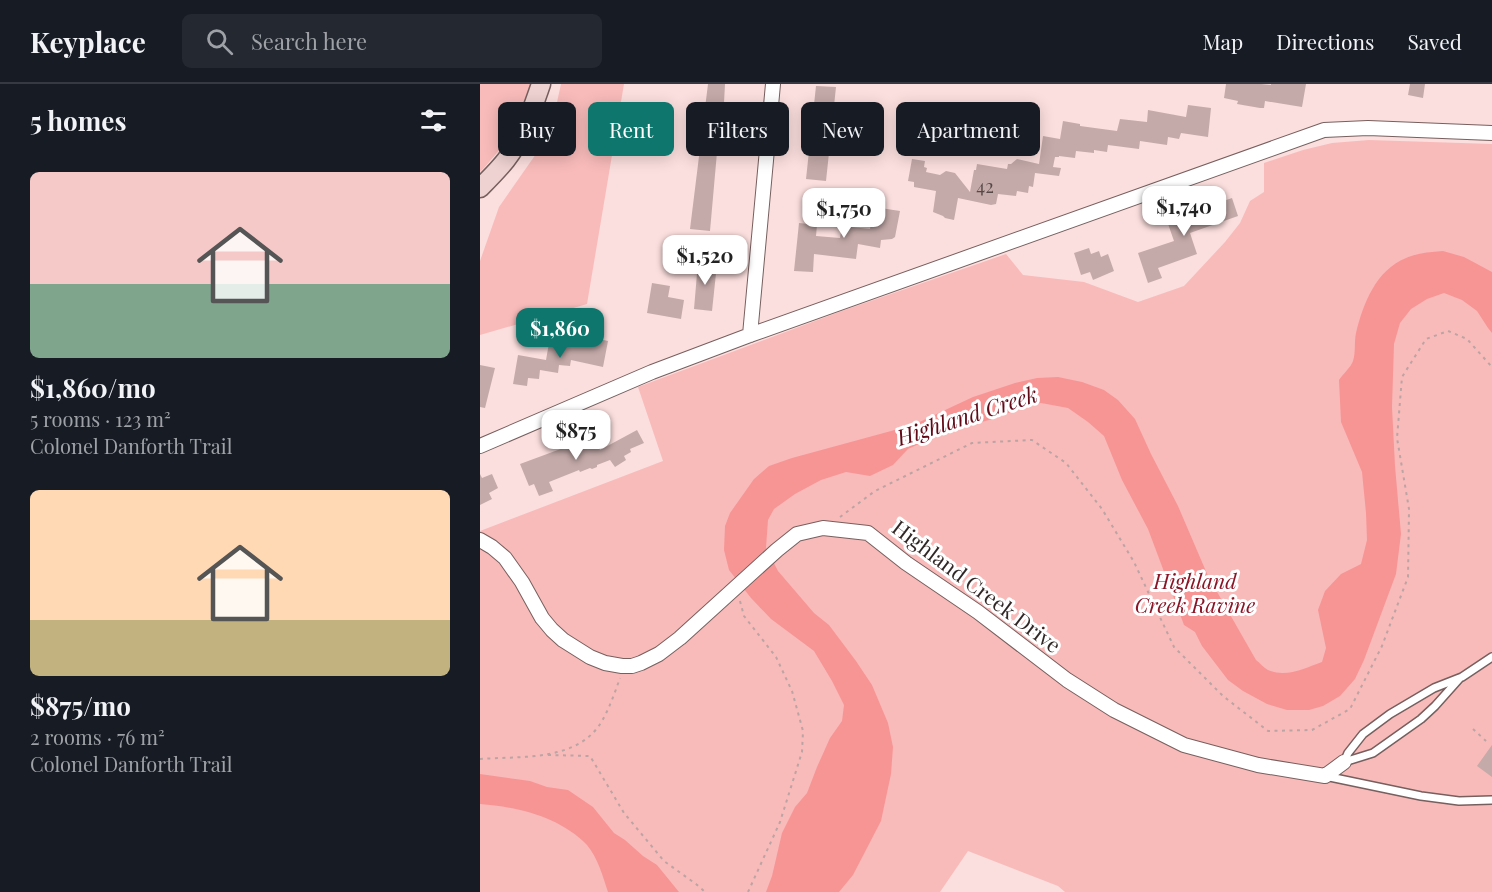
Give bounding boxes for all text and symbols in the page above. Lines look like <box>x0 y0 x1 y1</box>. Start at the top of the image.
search box <box>182 14 602 68</box>
text: Keyplace <box>30 23 146 60</box>
icon: search <box>203 25 236 58</box>
text: Search here <box>251 26 367 56</box>
text: Map <box>1202 27 1243 55</box>
text: Directions <box>1276 27 1374 55</box>
text: Saved <box>1407 27 1462 55</box>
chip: Buy <box>498 102 576 156</box>
chip: Rent <box>588 102 674 156</box>
chip: Filters <box>686 102 789 156</box>
chip: New <box>801 102 884 156</box>
chip: Apartment <box>896 102 1040 156</box>
text: 5 homes <box>30 103 126 138</box>
icon: filters <box>417 104 450 137</box>
house number: 42 <box>976 174 994 198</box>
pin: $1,740 <box>1135 186 1233 237</box>
pin: $1,750 <box>795 188 893 239</box>
text: $1,740 <box>1156 192 1212 219</box>
text: $1,750 <box>816 194 872 221</box>
icon: home <box>186 211 294 319</box>
pin: $1,520 <box>656 235 754 286</box>
text: $1,520 <box>677 241 733 268</box>
pin: $1,860 <box>511 308 609 359</box>
text: $1,860 <box>530 314 590 341</box>
text: $1,860/mo <box>30 370 156 405</box>
water label: Highland Creek <box>891 378 1041 452</box>
text: 5 rooms · 123 m² <box>30 405 171 432</box>
pin: $875 <box>540 410 612 461</box>
text: $875 <box>556 416 596 443</box>
text: Colonel Danforth Trail <box>30 432 232 459</box>
street label: Highland Creek Drive <box>887 513 1067 658</box>
icon: home <box>186 529 294 637</box>
park label: Highland Creek Ravine <box>1135 566 1255 618</box>
text: $875/mo <box>30 688 131 723</box>
text: 2 rooms · 76 m² <box>30 723 165 750</box>
text: Colonel Danforth Trail <box>30 750 232 777</box>

